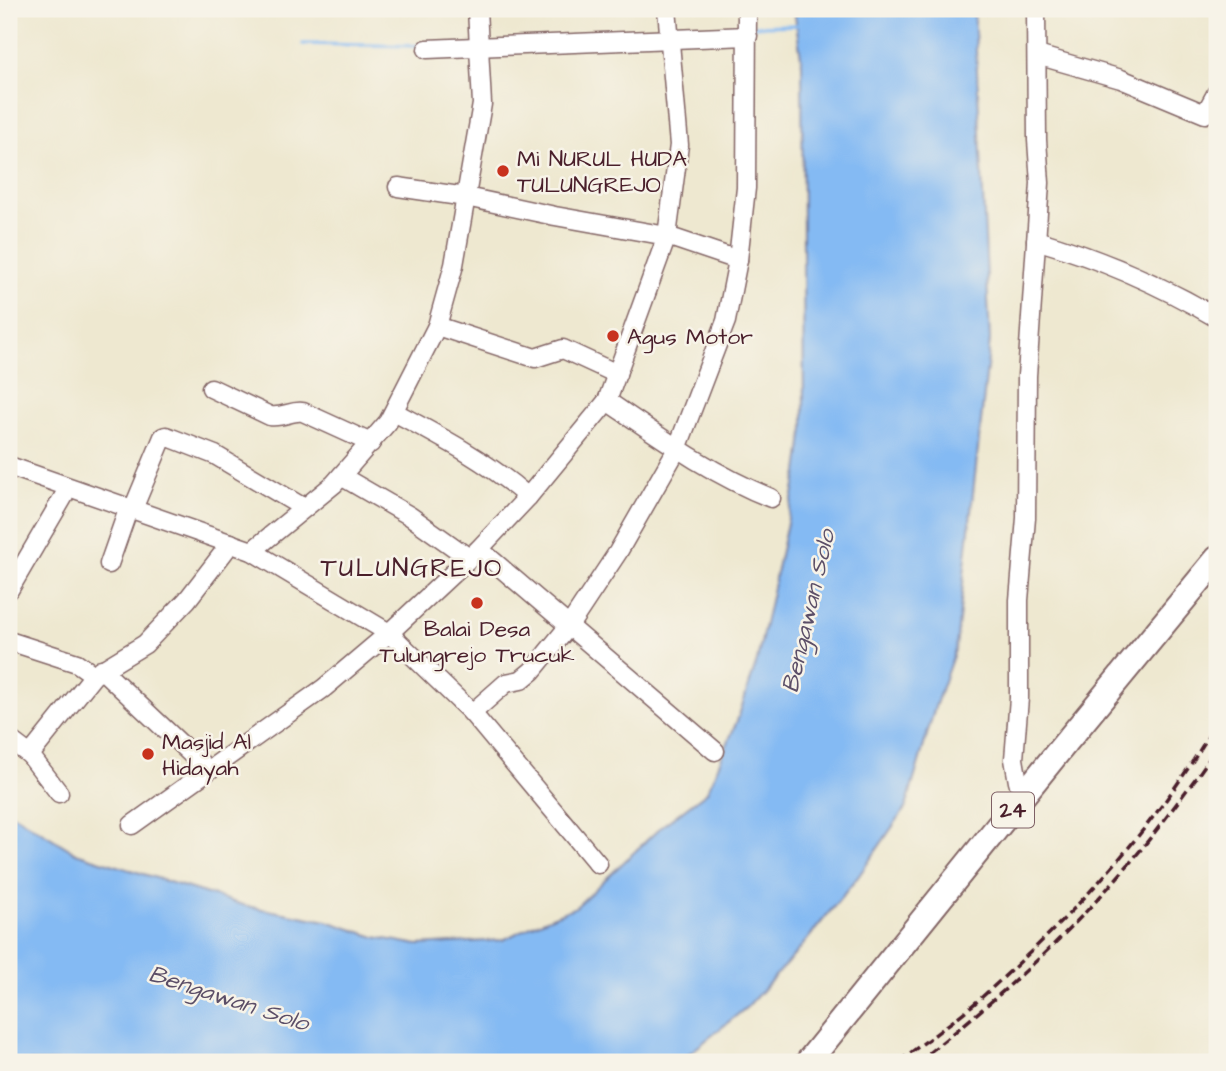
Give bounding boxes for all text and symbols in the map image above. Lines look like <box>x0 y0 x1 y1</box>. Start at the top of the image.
place label: Mi NURUL HUDA TULUNGREJO <box>517 143 687 201</box>
marker: Mi NURUL HUDA TULUNGREJO <box>495 163 511 179</box>
place label: Agus Motor <box>627 321 753 354</box>
marker: Agus Motor <box>605 328 621 344</box>
water label: Bengawan Solo <box>774 525 846 696</box>
district label: TULUNGREJO <box>321 550 503 586</box>
marker: Balai Desa Tulungrejo Trucuk <box>469 595 485 611</box>
place label: Balai Desa Tulungrejo Trucuk <box>379 613 575 672</box>
place label: Masjid Al Hidayah <box>162 726 251 785</box>
marker: Masjid Al Hidayah <box>140 746 156 762</box>
road number: 24 <box>992 792 1034 828</box>
water label: Bengawan Solo <box>144 957 314 1042</box>

